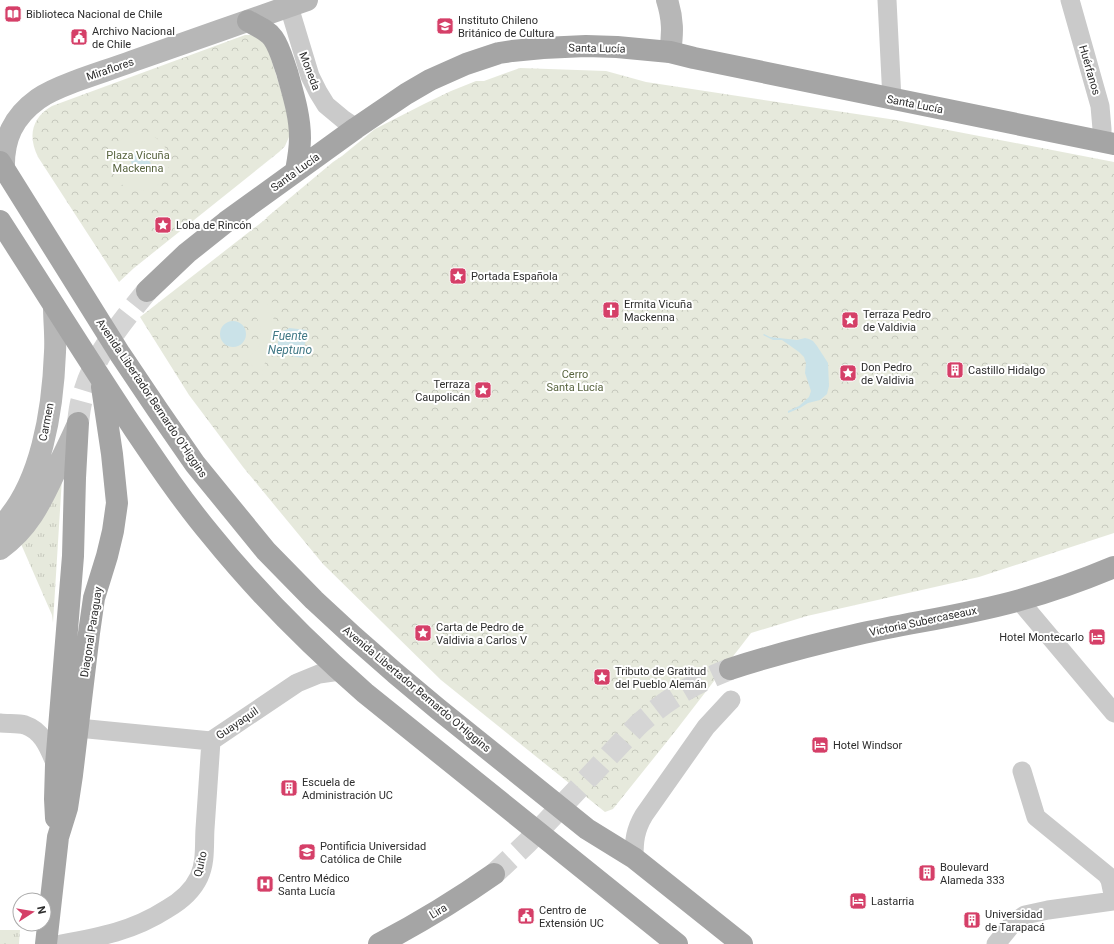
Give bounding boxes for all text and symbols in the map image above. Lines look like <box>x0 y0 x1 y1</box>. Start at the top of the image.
library icon: Biblioteca Nacional de Chile <box>3 4 23 24</box>
place label: Biblioteca Nacional de Chile <box>26 8 163 21</box>
place label: Instituto Chileno Británico de Cultura <box>458 14 554 40</box>
school or university icon: Instituto Chileno Británico de Cultura <box>435 16 455 36</box>
place label: Archivo Nacional de Chile <box>92 25 175 51</box>
public building icon: Archivo Nacional de Chile <box>69 27 89 47</box>
street label: Santa Lucía <box>568 42 626 55</box>
street label: Huérfanos <box>1076 44 1103 97</box>
street label: Moneda <box>296 50 323 92</box>
street label: Miraflores <box>85 55 136 84</box>
street label: Santa Lucía <box>886 93 944 116</box>
park label: Plaza Vicuña Mackenna <box>106 149 170 175</box>
street label: Santa Lucía <box>268 150 322 194</box>
place icon: Loba de Rincón <box>153 215 173 235</box>
place label: Loba de Rincón <box>176 219 252 232</box>
place icon: Portada Española <box>448 266 468 286</box>
place label: Portada Española <box>471 270 558 283</box>
place label: Ermita Vicuña Mackenna <box>624 298 692 324</box>
church icon: Ermita Vicuña Mackenna <box>601 300 621 320</box>
place label: Terraza Pedro de Valdivia <box>863 308 931 334</box>
place icon: Terraza Pedro de Valdivia <box>840 310 860 330</box>
street label: Avenida Libertador Bernardo O'Higgins <box>93 316 210 480</box>
water label: Fuente Neptuno <box>268 329 313 357</box>
building icon: Castillo Hidalgo <box>945 360 965 380</box>
place label: Don Pedro de Valdivia <box>861 361 914 387</box>
place icon: Don Pedro de Valdivia <box>838 363 858 383</box>
place label: Castillo Hidalgo <box>968 364 1045 377</box>
park label: Cerro Santa Lucía <box>546 368 604 394</box>
place label: Terraza Caupolicán <box>415 378 470 404</box>
place icon: Terraza Caupolicán <box>473 380 493 400</box>
street label: Carmen <box>36 402 57 442</box>
street label: Diagonal Paraguay <box>78 585 105 678</box>
street label: Victoria Subercaseaux <box>868 604 978 639</box>
place label: Carta de Pedro de Valdivia a Carlos V <box>436 621 527 647</box>
place icon: Carta de Pedro de Valdivia a Carlos V <box>413 623 433 643</box>
street label: Avenida Libertador Bernardo O'Higgins <box>340 624 493 755</box>
hotel icon: Hotel Montecarlo <box>1087 627 1107 647</box>
place label: Hotel Montecarlo <box>999 631 1084 644</box>
place label: Tributo de Gratitud del Pueblo Alemán <box>615 665 707 691</box>
place icon: Tributo de Gratitud del Pueblo Alemán <box>592 667 612 687</box>
street label: Guayaquil <box>214 705 261 742</box>
hotel icon: Hotel Windsor <box>810 735 830 755</box>
place label: Hotel Windsor <box>833 739 903 752</box>
place label: Escuela de Administración UC <box>302 776 393 802</box>
building icon: Escuela de Administración UC <box>279 778 299 798</box>
place label: Pontificia Universidad Católica de Chile <box>320 840 426 866</box>
school or university icon: Pontificia Universidad Católica de Chile <box>297 842 317 862</box>
street label: Quito <box>191 850 210 878</box>
place label: Boulevard Alameda 333 <box>940 861 1005 887</box>
building icon: Boulevard Alameda 333 <box>917 863 937 883</box>
place label: Centro Médico Santa Lucía <box>278 872 350 898</box>
hospital icon: Centro Médico Santa Lucía <box>255 874 275 894</box>
hotel icon: Lastarria <box>848 891 868 911</box>
north arrow <box>12 892 52 932</box>
place label: Lastarria <box>871 895 914 908</box>
street label: Lira <box>427 901 449 922</box>
place label: Centro de Extensión UC <box>539 904 604 930</box>
text: N <box>34 905 49 915</box>
public building icon: Centro de Extensión UC <box>516 906 536 926</box>
place label: Universidad de Tarapacá <box>985 908 1045 934</box>
building icon: Universidad de Tarapacá <box>962 910 982 930</box>

